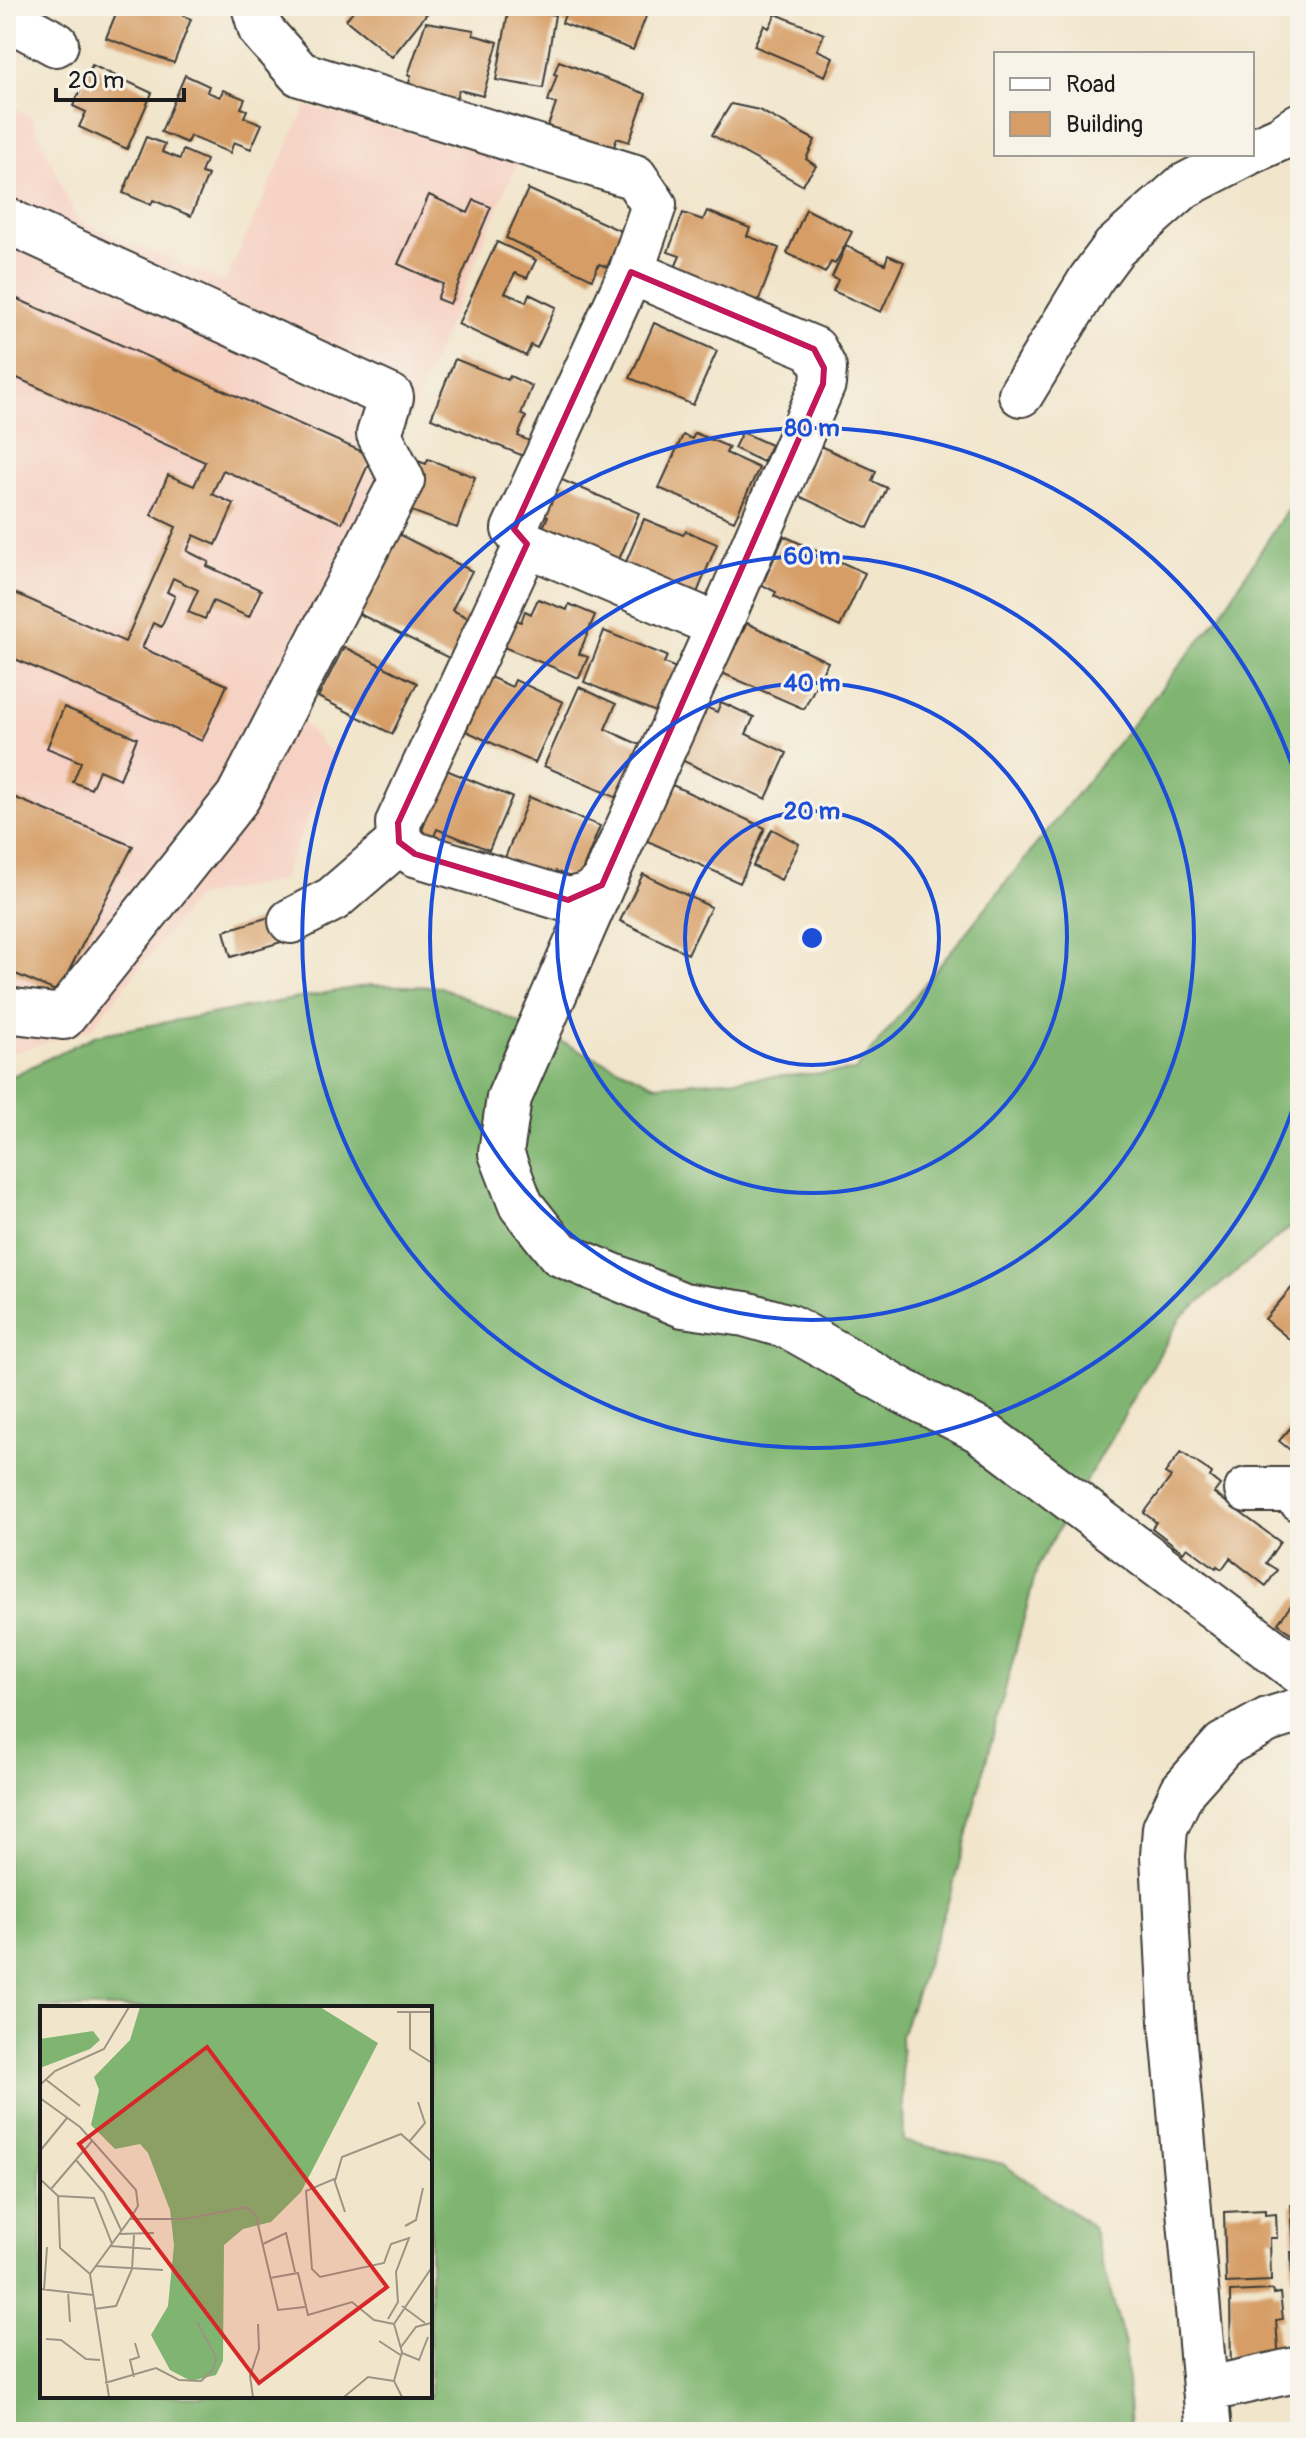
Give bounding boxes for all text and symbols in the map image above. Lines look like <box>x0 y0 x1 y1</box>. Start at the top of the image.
scale bar <box>56 52 184 102</box>
legend <box>994 52 1254 156</box>
text: 20 m <box>68 66 124 95</box>
text: Road <box>1066 70 1116 99</box>
text: Building <box>1066 110 1143 139</box>
text: 80 m <box>784 414 840 443</box>
text: 60 m <box>784 542 840 571</box>
text: 40 m <box>784 669 840 698</box>
text: 20 m <box>784 797 840 826</box>
centre of rings <box>798 924 826 952</box>
inset map <box>40 2006 432 2398</box>

